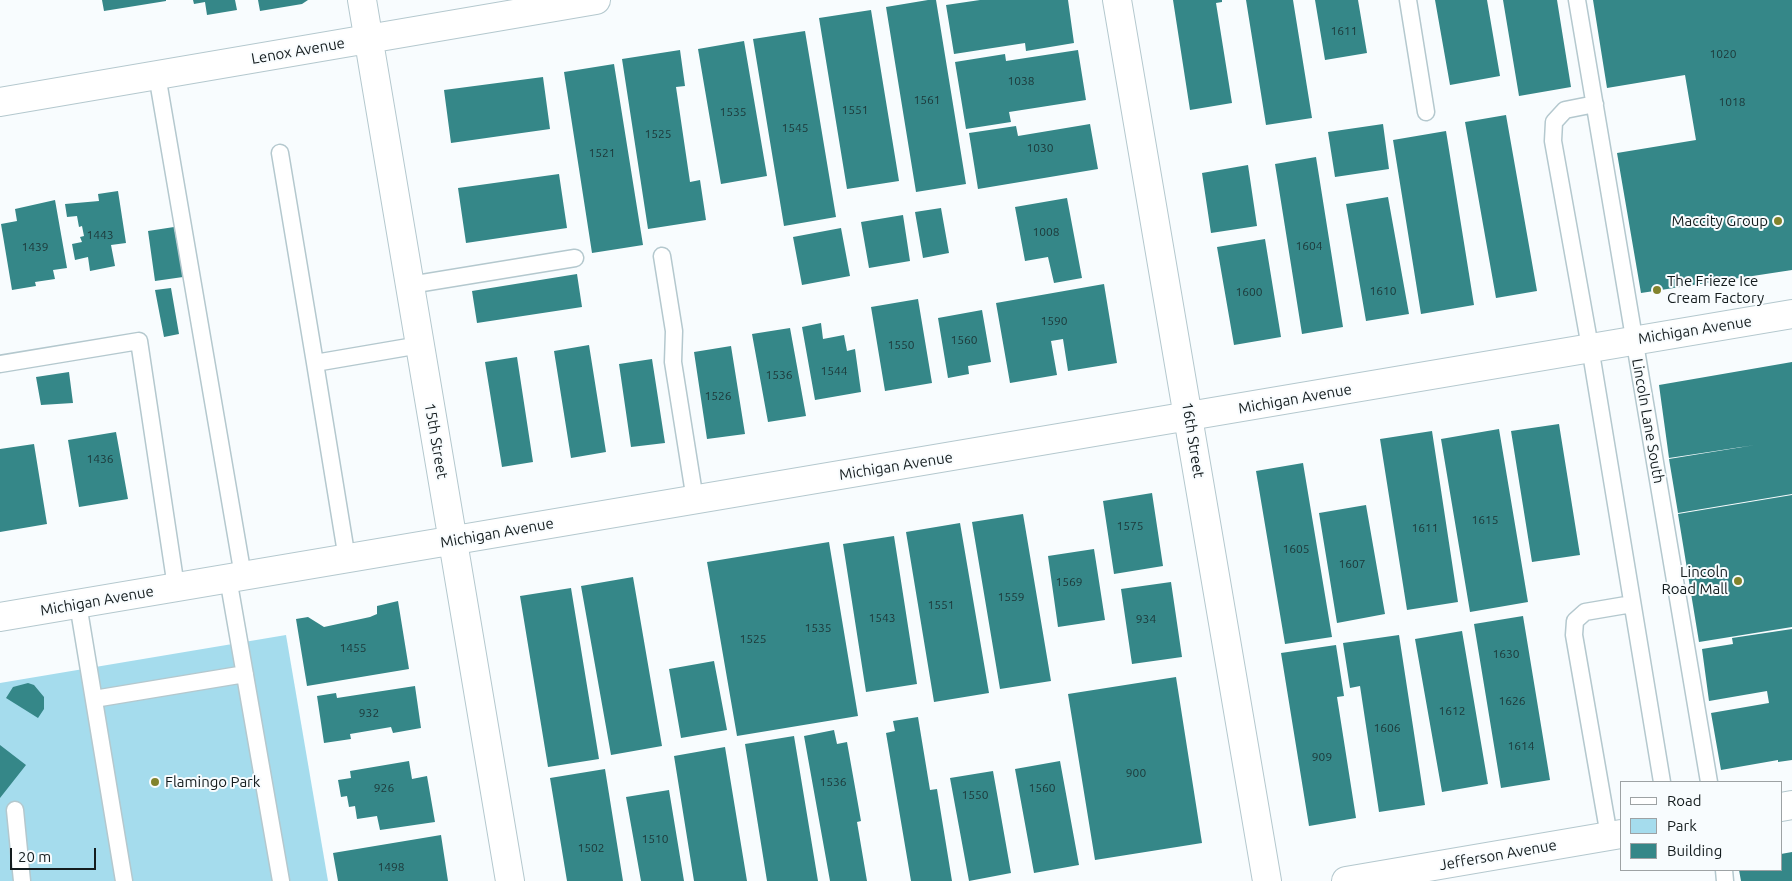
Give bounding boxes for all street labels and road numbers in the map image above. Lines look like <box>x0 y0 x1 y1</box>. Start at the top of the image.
street label: Lenox Avenue <box>250 34 346 68</box>
street label: Michigan Avenue <box>1637 312 1753 348</box>
street label: Lincoln Lane South <box>1628 357 1668 485</box>
street label: Michigan Avenue <box>1237 380 1353 418</box>
street label: 16th Street <box>1178 401 1208 479</box>
street label: 15th Street <box>420 402 452 480</box>
street label: Michigan Avenue <box>838 448 954 484</box>
street label: Michigan Avenue <box>439 514 555 552</box>
street label: Michigan Avenue <box>39 582 155 620</box>
street label: Jefferson Avenue <box>1438 836 1558 874</box>

